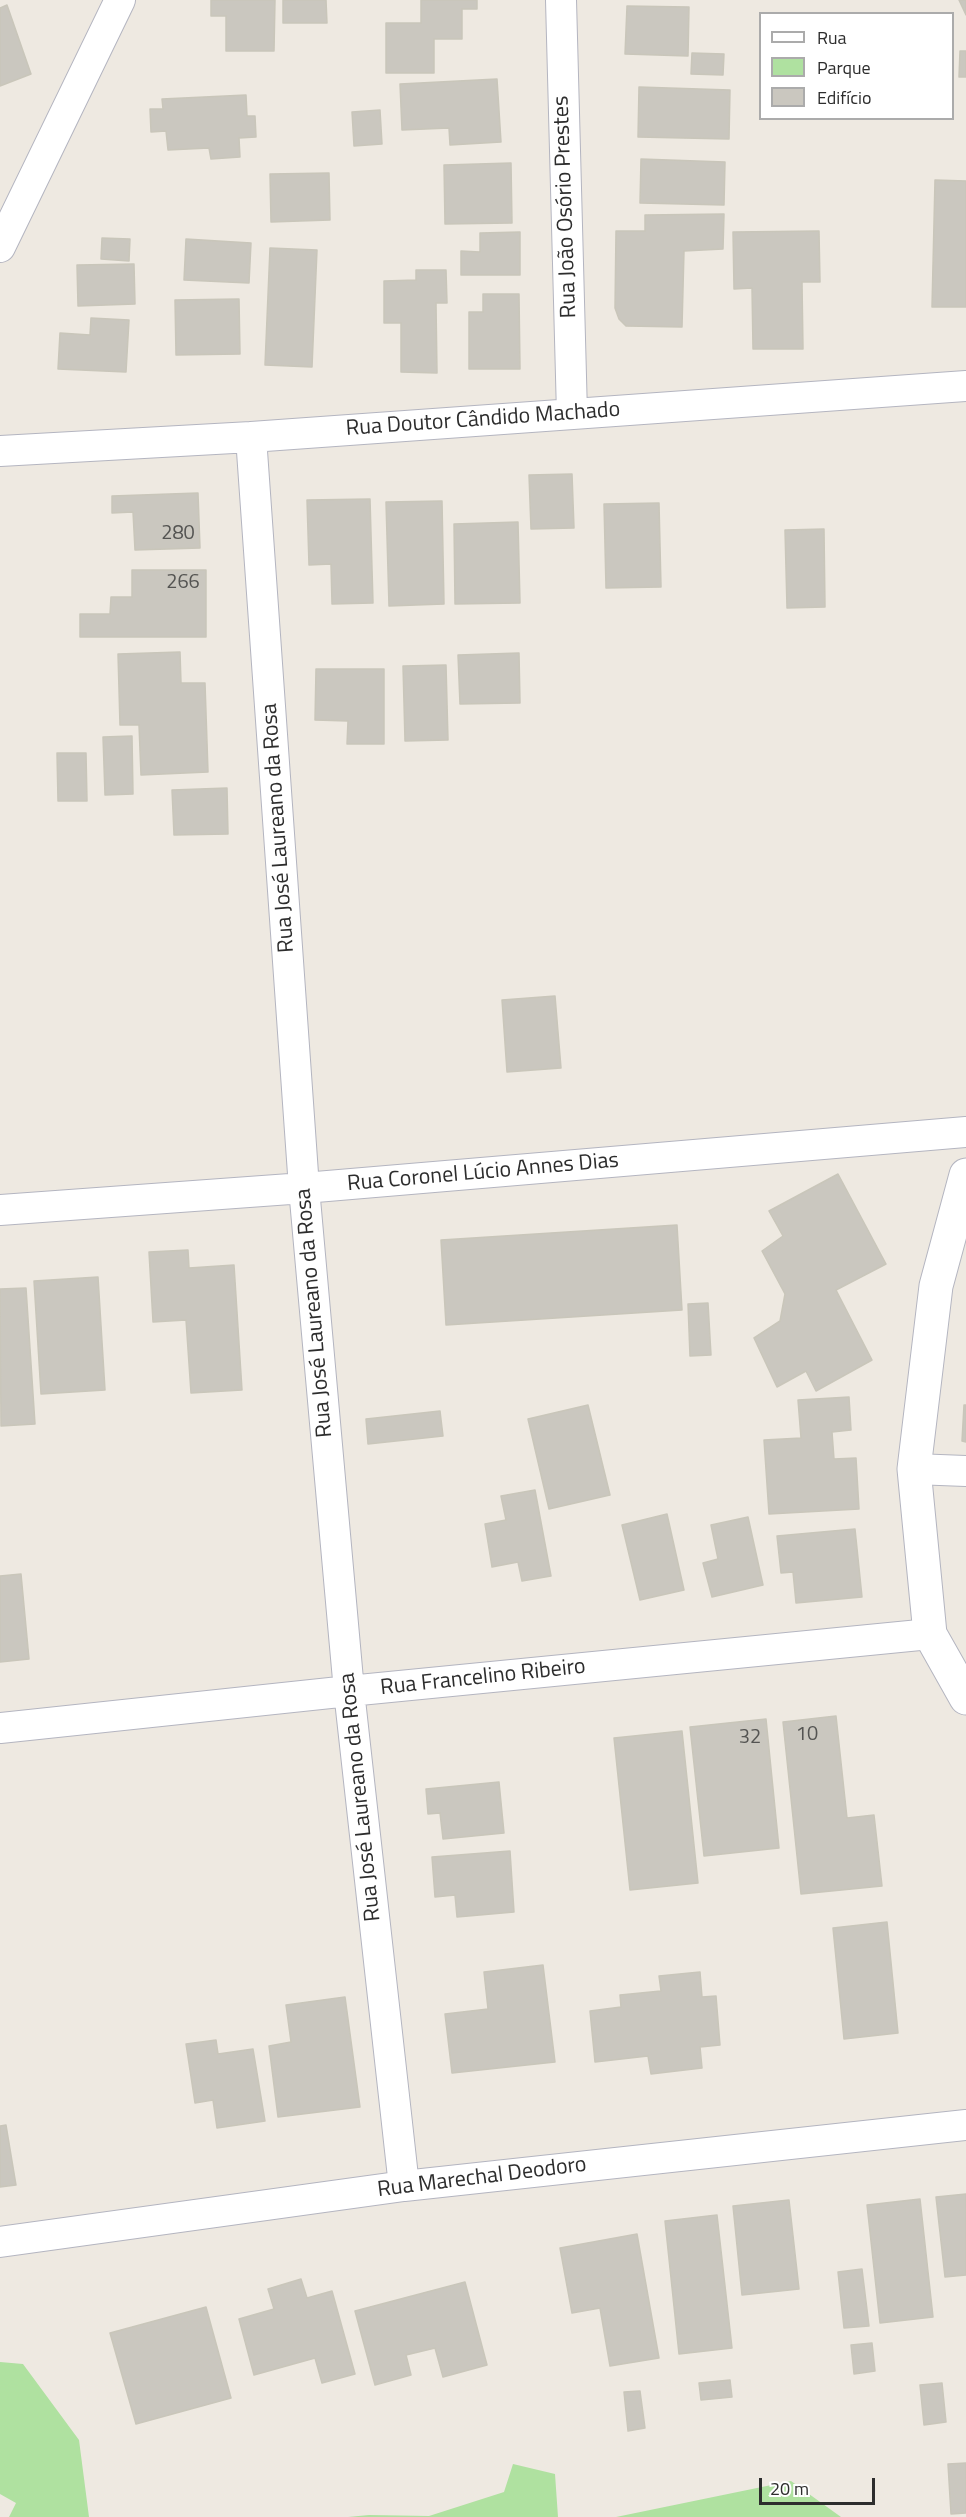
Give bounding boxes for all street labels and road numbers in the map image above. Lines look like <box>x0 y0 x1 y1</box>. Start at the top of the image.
street label: Rua João Osório Prestes <box>549 95 583 319</box>
street label: Rua Doutor Cândido Machado <box>345 397 621 443</box>
street label: Rua José Laureano da Rosa <box>257 702 301 954</box>
street label: Rua Coronel Lúcio Annes Dias <box>346 1148 620 1198</box>
street label: Rua José Laureano da Rosa <box>291 1187 339 1439</box>
street label: Rua Francelino Ribeiro <box>379 1654 587 1702</box>
street label: Rua José Laureano da Rosa <box>335 1671 387 1923</box>
street label: Rua Marechal Deodoro <box>376 2152 588 2204</box>

